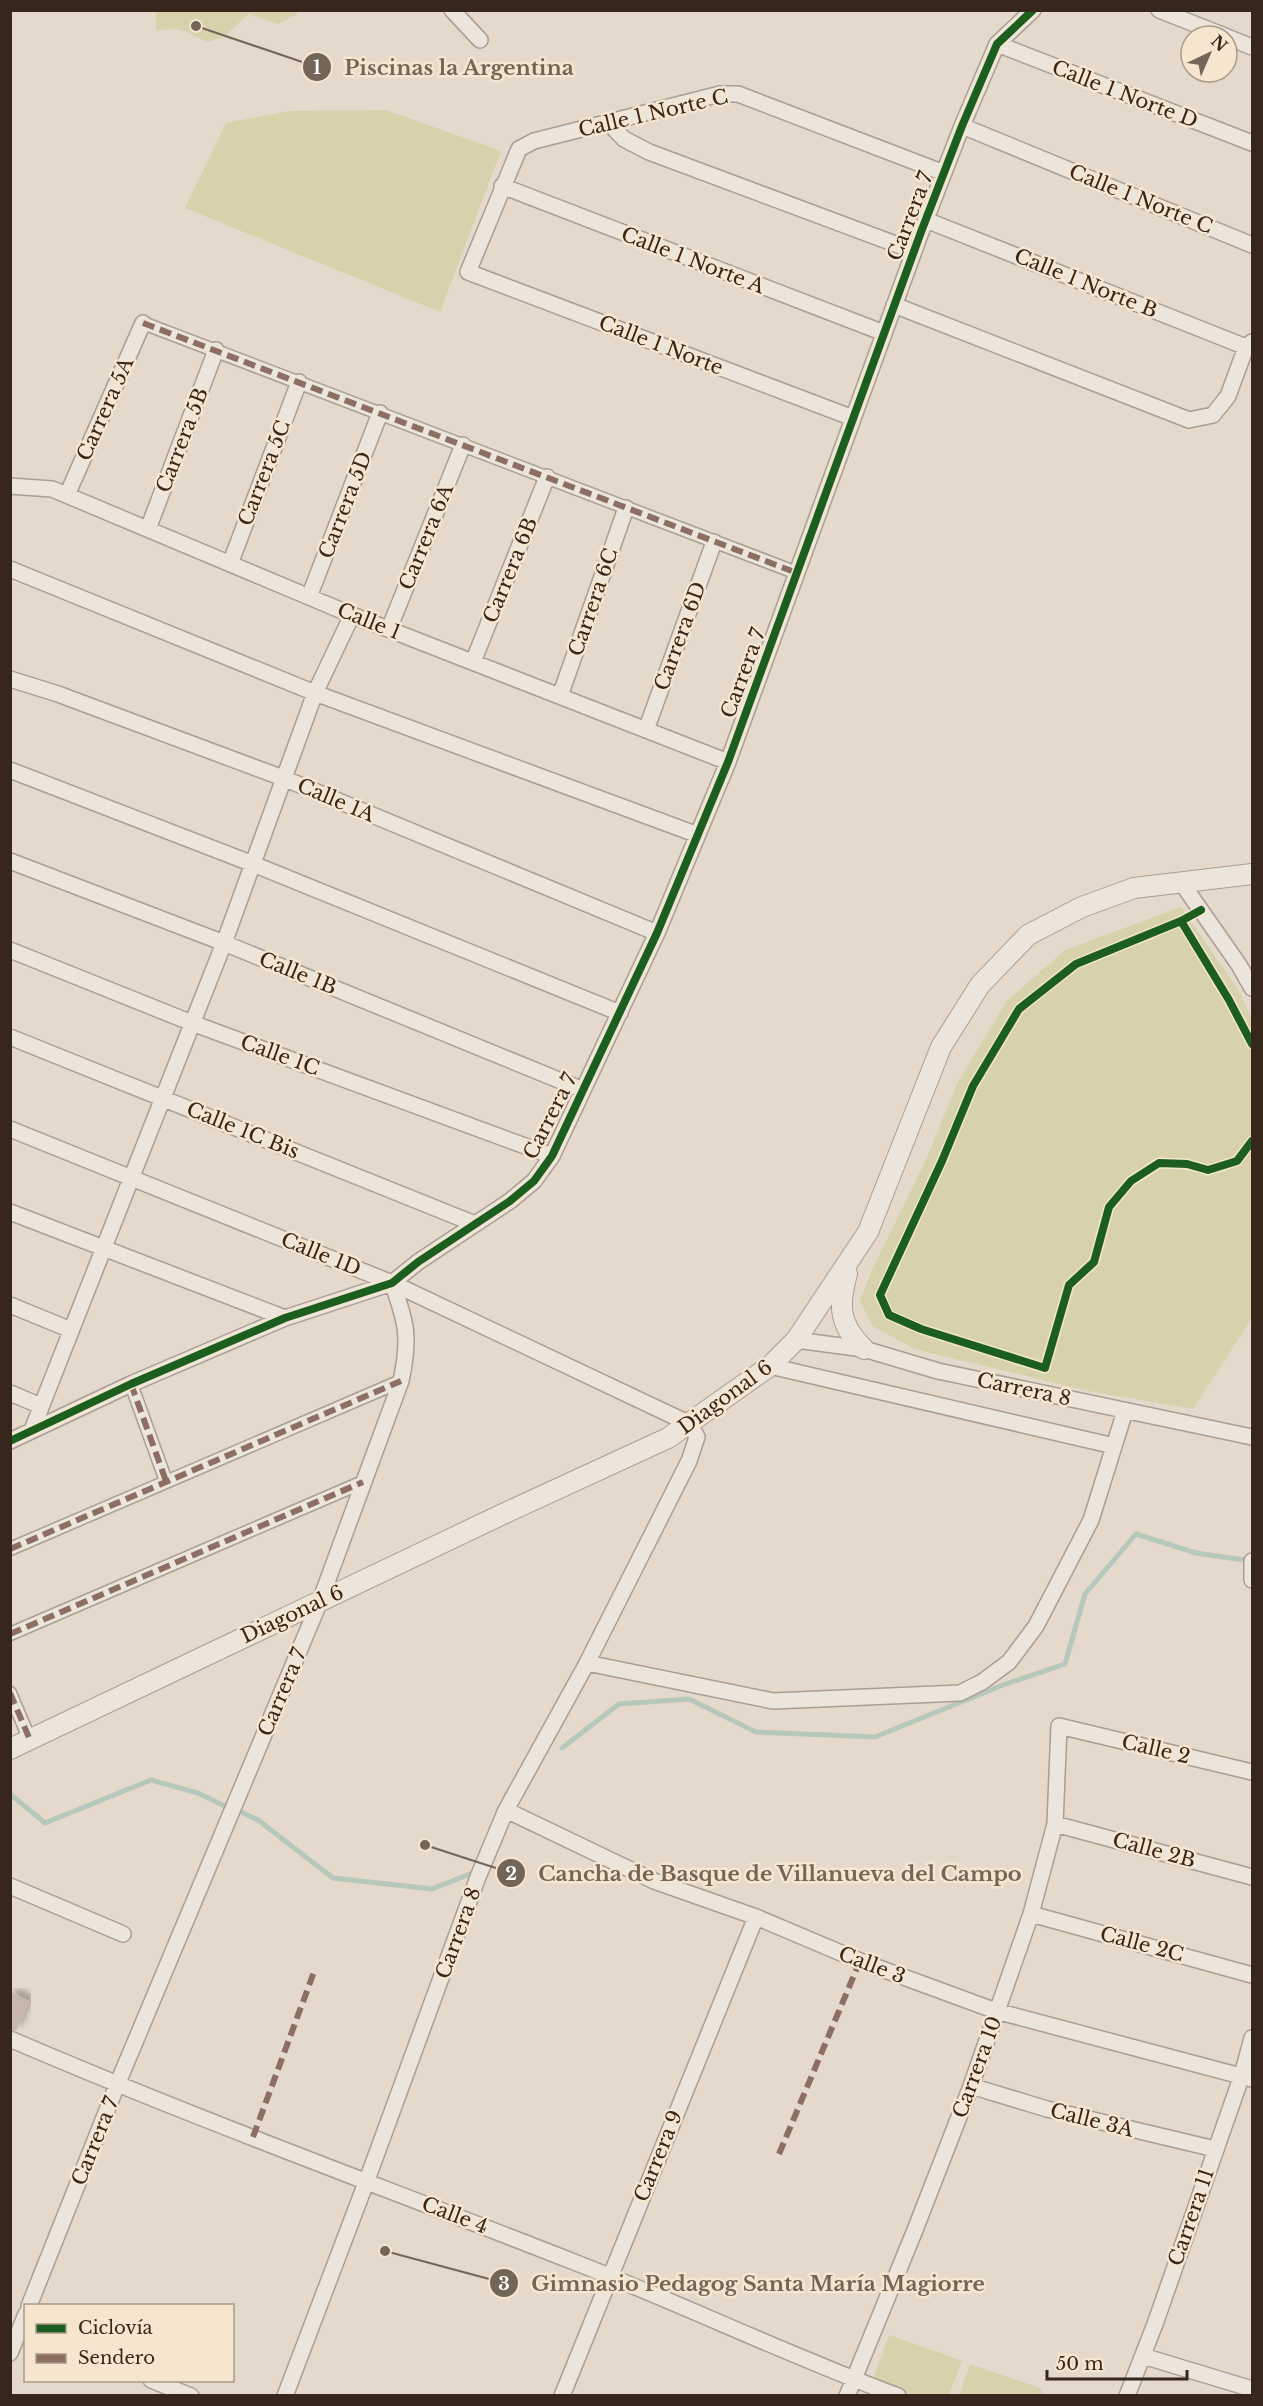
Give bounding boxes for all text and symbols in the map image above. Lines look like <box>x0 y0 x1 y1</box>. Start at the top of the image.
north arrow <box>1179 24 1239 84</box>
text: N <box>1207 31 1232 56</box>
callout: Piscinas la Argentina <box>302 48 587 87</box>
text: Piscinas la Argentina <box>344 55 574 81</box>
street label: Calle 1 Norte D <box>1049 55 1201 133</box>
text: 1 <box>313 57 321 79</box>
street label: Calle 1 Norte C <box>576 84 730 142</box>
street label: Calle 1 Norte C <box>1066 159 1216 239</box>
street label: Carrera 7 <box>882 167 938 264</box>
street label: Calle 1 Norte A <box>618 222 769 299</box>
street label: Calle 1 Norte B <box>1011 243 1161 323</box>
street label: Calle 1 Norte <box>596 310 726 380</box>
street label: Carrera 5A <box>72 353 139 464</box>
street label: Carrera 5B <box>151 384 213 496</box>
street label: Carrera 5C <box>233 417 295 529</box>
street label: Carrera 5D <box>314 448 376 562</box>
street label: Carrera 6A <box>394 480 458 593</box>
street label: Carrera 6B <box>478 514 542 626</box>
street label: Carrera 6C <box>563 545 623 659</box>
street label: Carrera 6D <box>649 578 711 694</box>
street label: Calle 1 <box>334 597 404 645</box>
street label: Carrera 7 <box>716 624 771 721</box>
street label: Calle 1A <box>294 773 379 827</box>
street label: Calle 1B <box>256 947 340 999</box>
street label: Calle 1C <box>237 1030 323 1080</box>
street label: Carrera 7 <box>518 1068 582 1163</box>
street label: Calle 1C Bis <box>183 1097 303 1163</box>
street label: Calle 1D <box>278 1227 364 1281</box>
street label: Diagonal 6 <box>673 1355 777 1439</box>
street label: Carrera 8 <box>975 1367 1073 1411</box>
street label: Diagonal 6 <box>237 1580 347 1648</box>
street label: Carrera 7 <box>253 1643 312 1740</box>
street label: Calle 2 <box>1119 1729 1193 1769</box>
street label: Calle 2B <box>1110 1827 1198 1873</box>
callout: Cancha de Basque de Villanueva del Campo <box>496 1854 1034 1893</box>
text: Cancha de Basque de Villanueva del Campo <box>538 1861 1022 1887</box>
text: 2 <box>505 1863 517 1885</box>
street label: Carrera 8 <box>430 1884 486 1982</box>
street label: Calle 2C <box>1098 1921 1186 1967</box>
street label: Calle 3 <box>835 1941 909 1989</box>
street label: Carrera 10 <box>947 2013 1007 2121</box>
street label: Carrera 7 <box>66 2092 124 2189</box>
street label: Calle 3A <box>1048 2098 1137 2142</box>
street label: Carrera 9 <box>629 2107 687 2205</box>
street label: Carrera 11 <box>1163 2165 1219 2269</box>
street label: Calle 4 <box>418 2191 492 2239</box>
callout: Gimnasio Pedagog Santa María Magiorre <box>489 2264 997 2303</box>
text: Gimnasio Pedagog Santa María Magiorre <box>531 2271 985 2297</box>
text: 3 <box>498 2273 510 2295</box>
legend <box>24 2304 234 2382</box>
text: Ciclovía <box>78 2317 153 2339</box>
scale bar <box>1047 2343 1186 2381</box>
text: Sendero <box>78 2347 155 2369</box>
text: 50 m <box>1056 2353 1104 2375</box>

